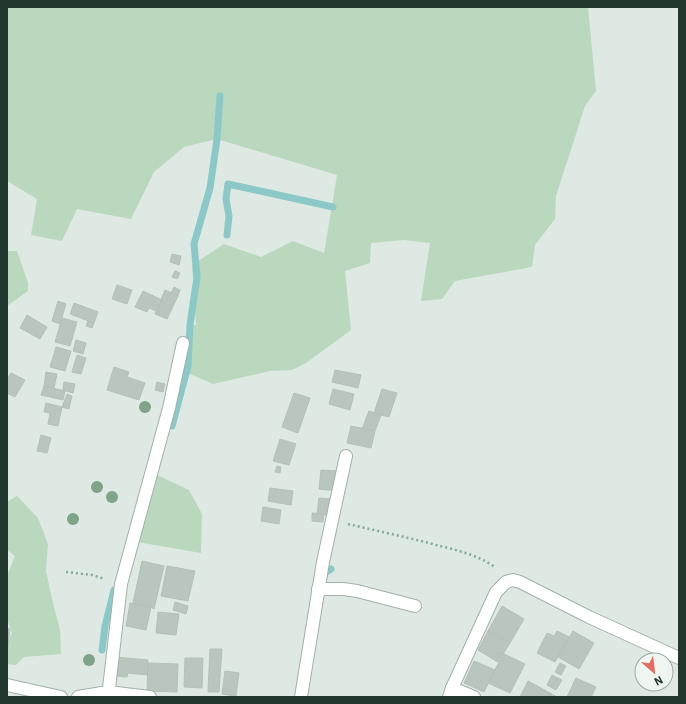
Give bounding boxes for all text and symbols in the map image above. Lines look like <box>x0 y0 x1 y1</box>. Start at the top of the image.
north arrow <box>634 652 674 692</box>
text: N <box>652 673 665 689</box>

